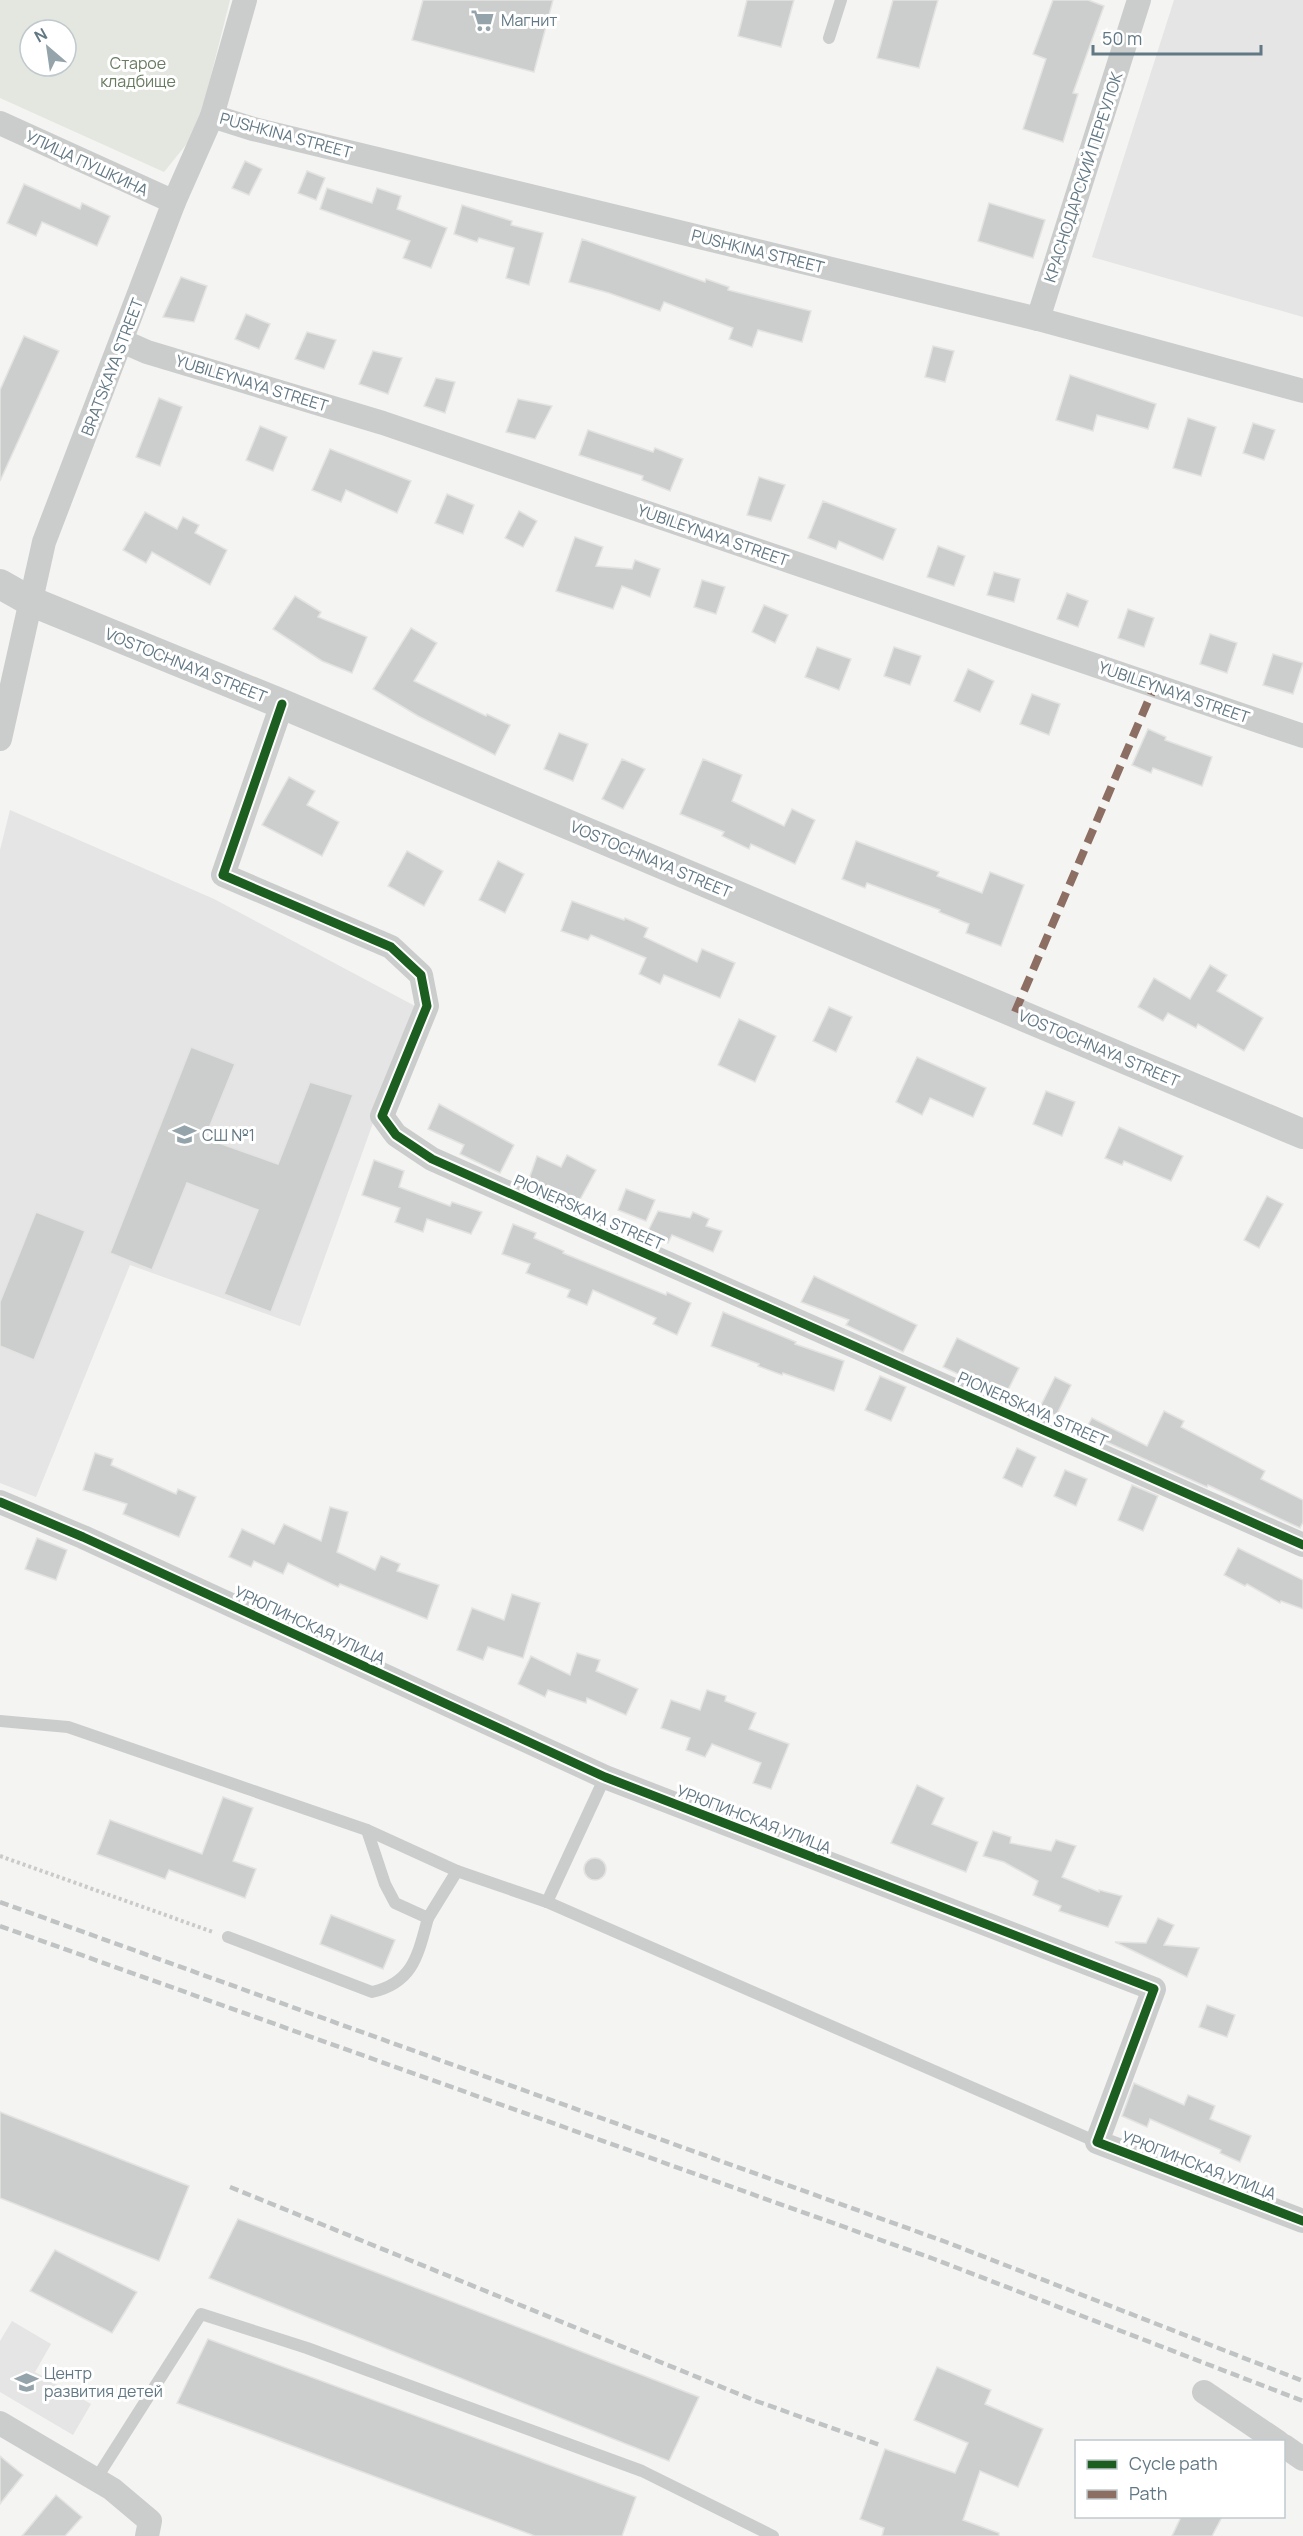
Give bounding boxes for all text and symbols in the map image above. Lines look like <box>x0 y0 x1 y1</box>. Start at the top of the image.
supermarket icon: Магнит <box>470 7 496 33</box>
place label: Магнит <box>501 9 557 31</box>
north arrow <box>18 18 78 78</box>
scale bar <box>1093 18 1261 56</box>
text: N <box>30 22 51 47</box>
text: 50 m <box>1102 26 1142 50</box>
park label: Старое кладбище <box>100 52 176 92</box>
street label: КРАСНОДАРСКИЙ ПЕРЕУЛОК <box>1039 68 1128 285</box>
street label: PUSHKINA STREET <box>217 107 355 163</box>
street label: УЛИЦА ПУШКИНА <box>22 125 152 201</box>
street label: PUSHKINA STREET <box>689 224 827 278</box>
street label: BRATSKAYA STREET <box>76 295 149 439</box>
street label: YUBILEYNAYA STREET <box>173 349 331 417</box>
street label: YUBILEYNAYA STREET <box>635 499 792 571</box>
street label: VOSTOCHNAYA STREET <box>102 622 271 708</box>
street label: YUBILEYNAYA STREET <box>1096 656 1253 728</box>
street label: VOSTOCHNAYA STREET <box>567 815 735 903</box>
street label: VOSTOCHNAYA STREET <box>1015 1004 1183 1092</box>
school or university icon: СШ №1 <box>171 1122 197 1148</box>
place label: СШ №1 <box>202 1124 255 1146</box>
street label: PIONERSKAYA STREET <box>511 1169 668 1255</box>
street label: PIONERSKAYA STREET <box>955 1366 1112 1452</box>
street label: УРЮПИНСКАЯ УЛИЦА <box>231 1580 389 1670</box>
street label: УРЮПИНСКАЯ УЛИЦА <box>673 1779 835 1859</box>
street label: УРЮПИНСКАЯ УЛИЦА <box>1118 2125 1280 2205</box>
place label: Центр развития детей <box>44 2362 163 2402</box>
school or university icon: Центр развития детей <box>13 2369 39 2395</box>
legend <box>1075 2440 1285 2518</box>
text: Cycle path <box>1129 2451 1218 2475</box>
text: Path <box>1129 2481 1167 2505</box>

